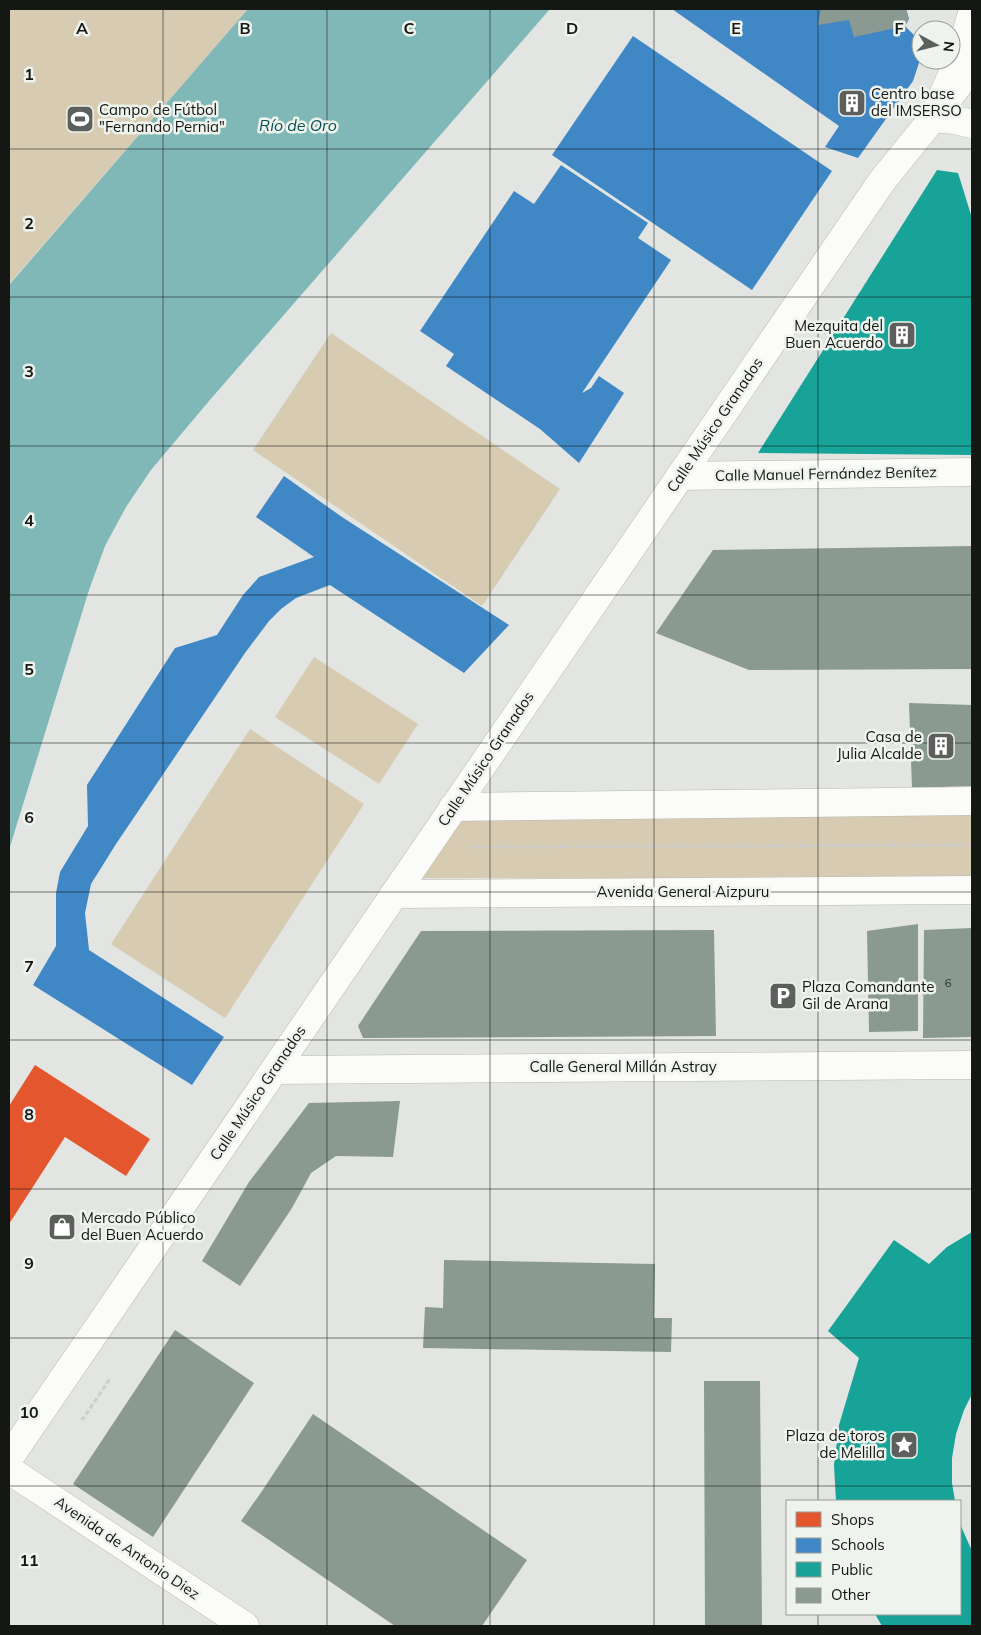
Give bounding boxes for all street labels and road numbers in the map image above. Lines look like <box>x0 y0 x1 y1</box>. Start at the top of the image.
street label: Calle Músico Granados <box>662 354 767 496</box>
street label: Calle Manuel Fernández Benítez <box>715 462 937 485</box>
street label: Calle Músico Granados <box>433 688 538 830</box>
street label: Avenida General Aizpuru <box>597 882 770 901</box>
street label: Calle Músico Granados <box>205 1022 310 1164</box>
street label: Calle General Millán Astray <box>529 1057 717 1076</box>
street label: Avenida de Antonio Diez <box>51 1492 204 1603</box>

